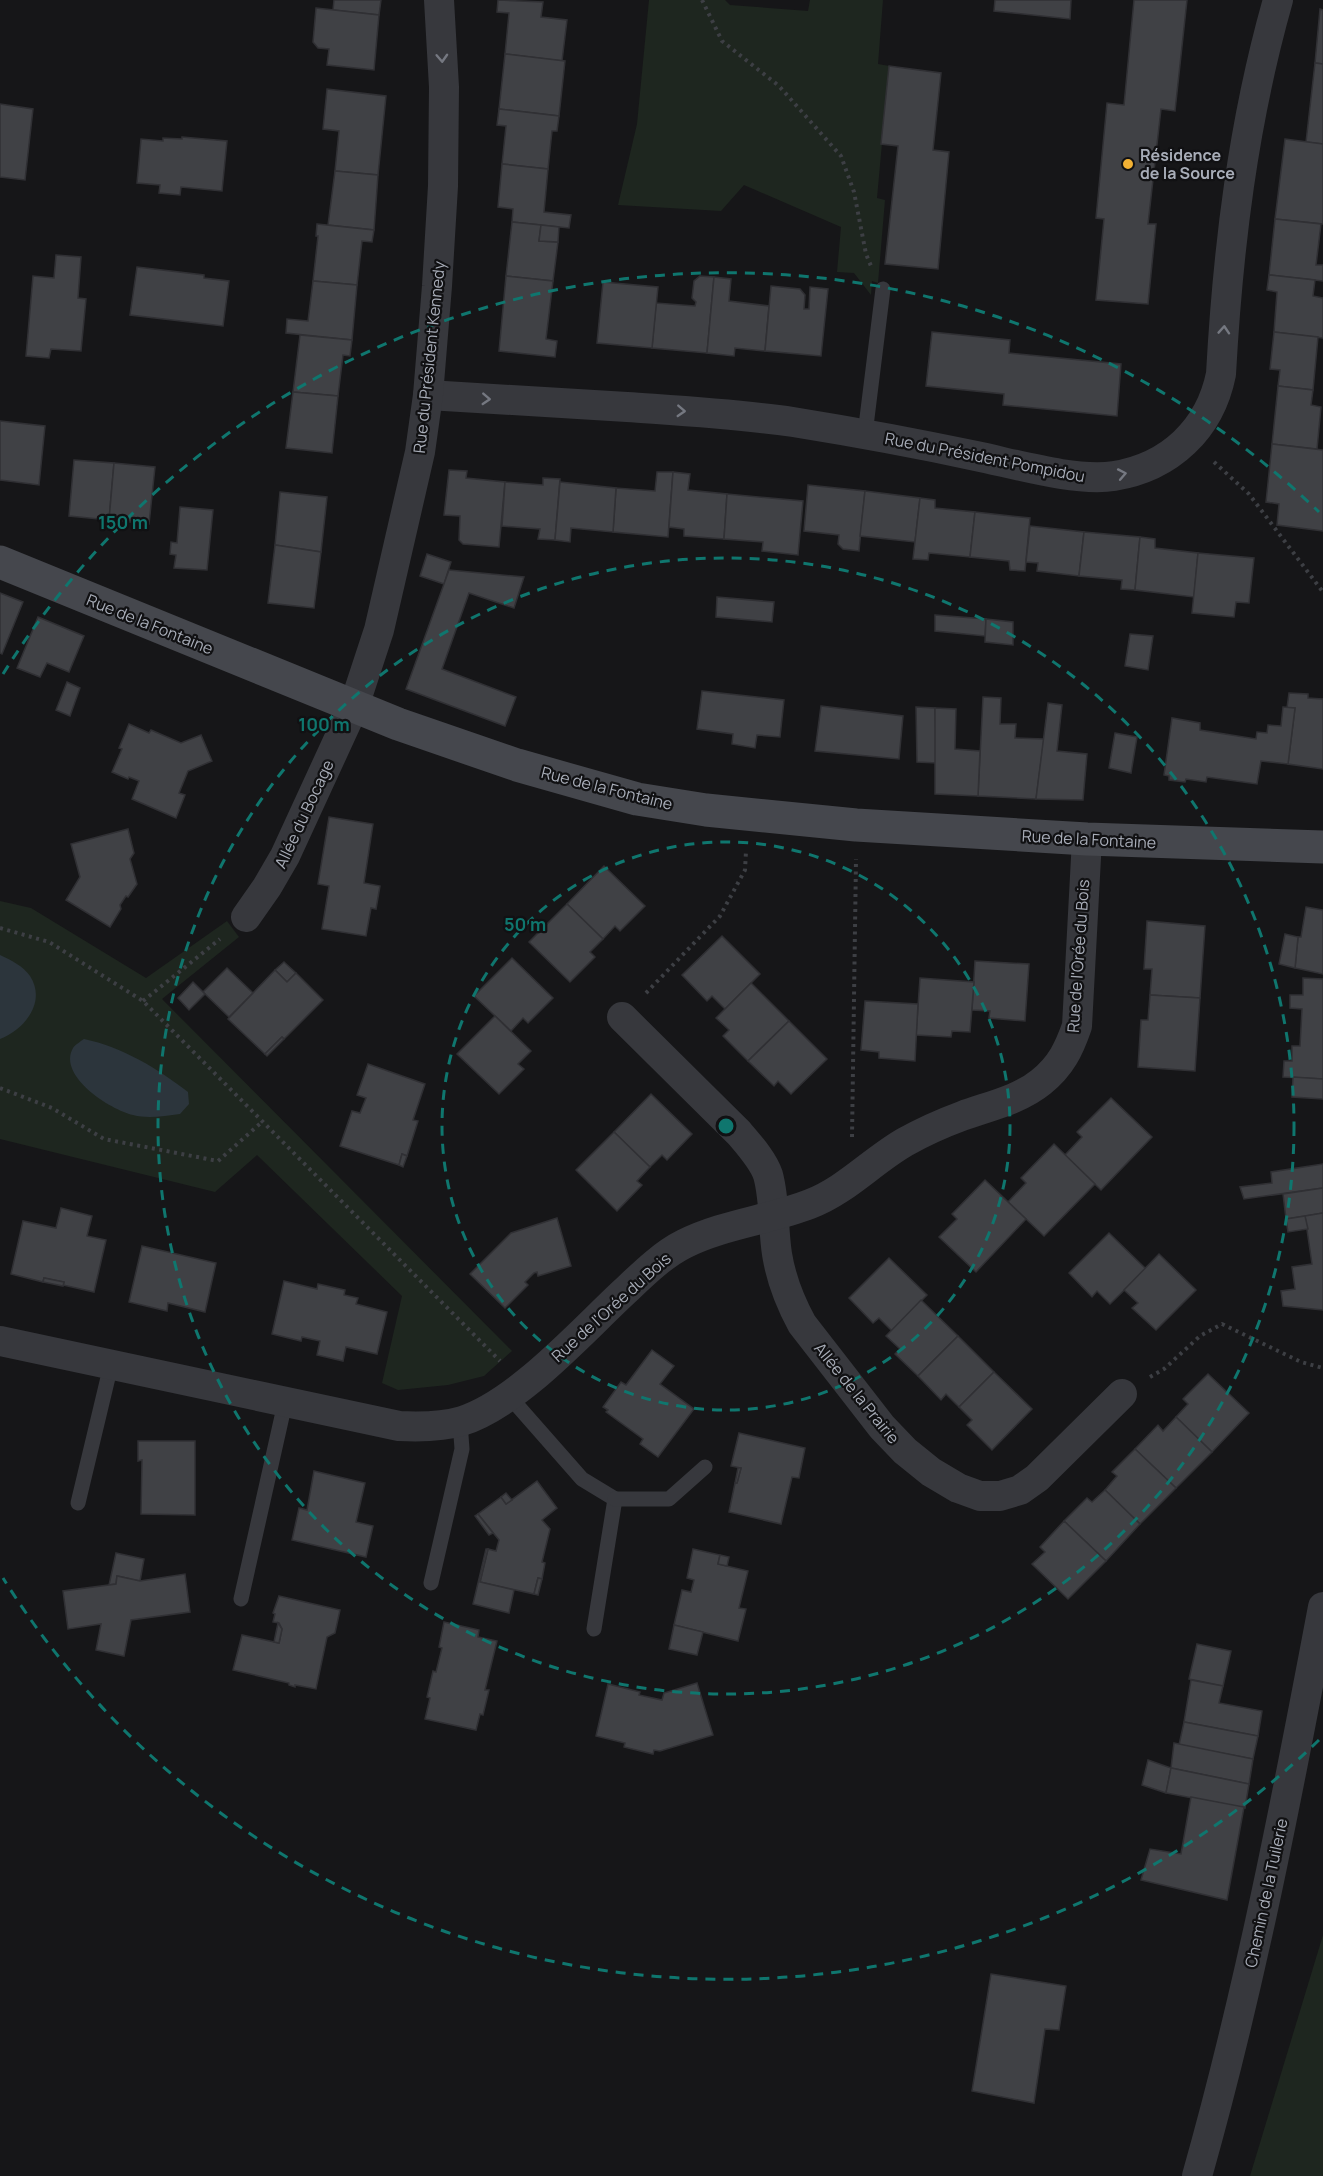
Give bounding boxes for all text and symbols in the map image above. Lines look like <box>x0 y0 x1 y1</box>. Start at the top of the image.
one-way arrow <box>436 54 449 63</box>
place label: Résidence de la Source <box>1140 144 1235 184</box>
marker: Résidence de la Source <box>1121 157 1135 171</box>
street label: Rue du Président Kennedy <box>408 259 450 454</box>
one-way arrow <box>1217 325 1230 334</box>
one-way arrow <box>482 392 491 405</box>
one-way arrow <box>676 404 685 417</box>
street label: Rue du Président Pompidou <box>883 427 1087 487</box>
one-way arrow <box>1116 468 1126 481</box>
text: 150 m <box>98 510 148 534</box>
street label: Rue de la Fontaine <box>83 589 217 659</box>
text: 100 m <box>298 712 350 736</box>
street label: Allée du Bocage <box>269 756 339 872</box>
street label: Rue de la Fontaine <box>539 761 675 815</box>
street label: Rue de la Fontaine <box>1021 824 1157 854</box>
street label: Rue de l'Orée du Bois <box>1062 879 1094 1033</box>
text: 50 m <box>504 912 546 936</box>
centre of rings <box>716 1116 736 1136</box>
street label: Rue de l'Orée du Bois <box>547 1247 675 1367</box>
street label: Allée de la Prairie <box>809 1338 905 1448</box>
street label: Chemin de la Tuilerie <box>1239 1816 1293 1970</box>

